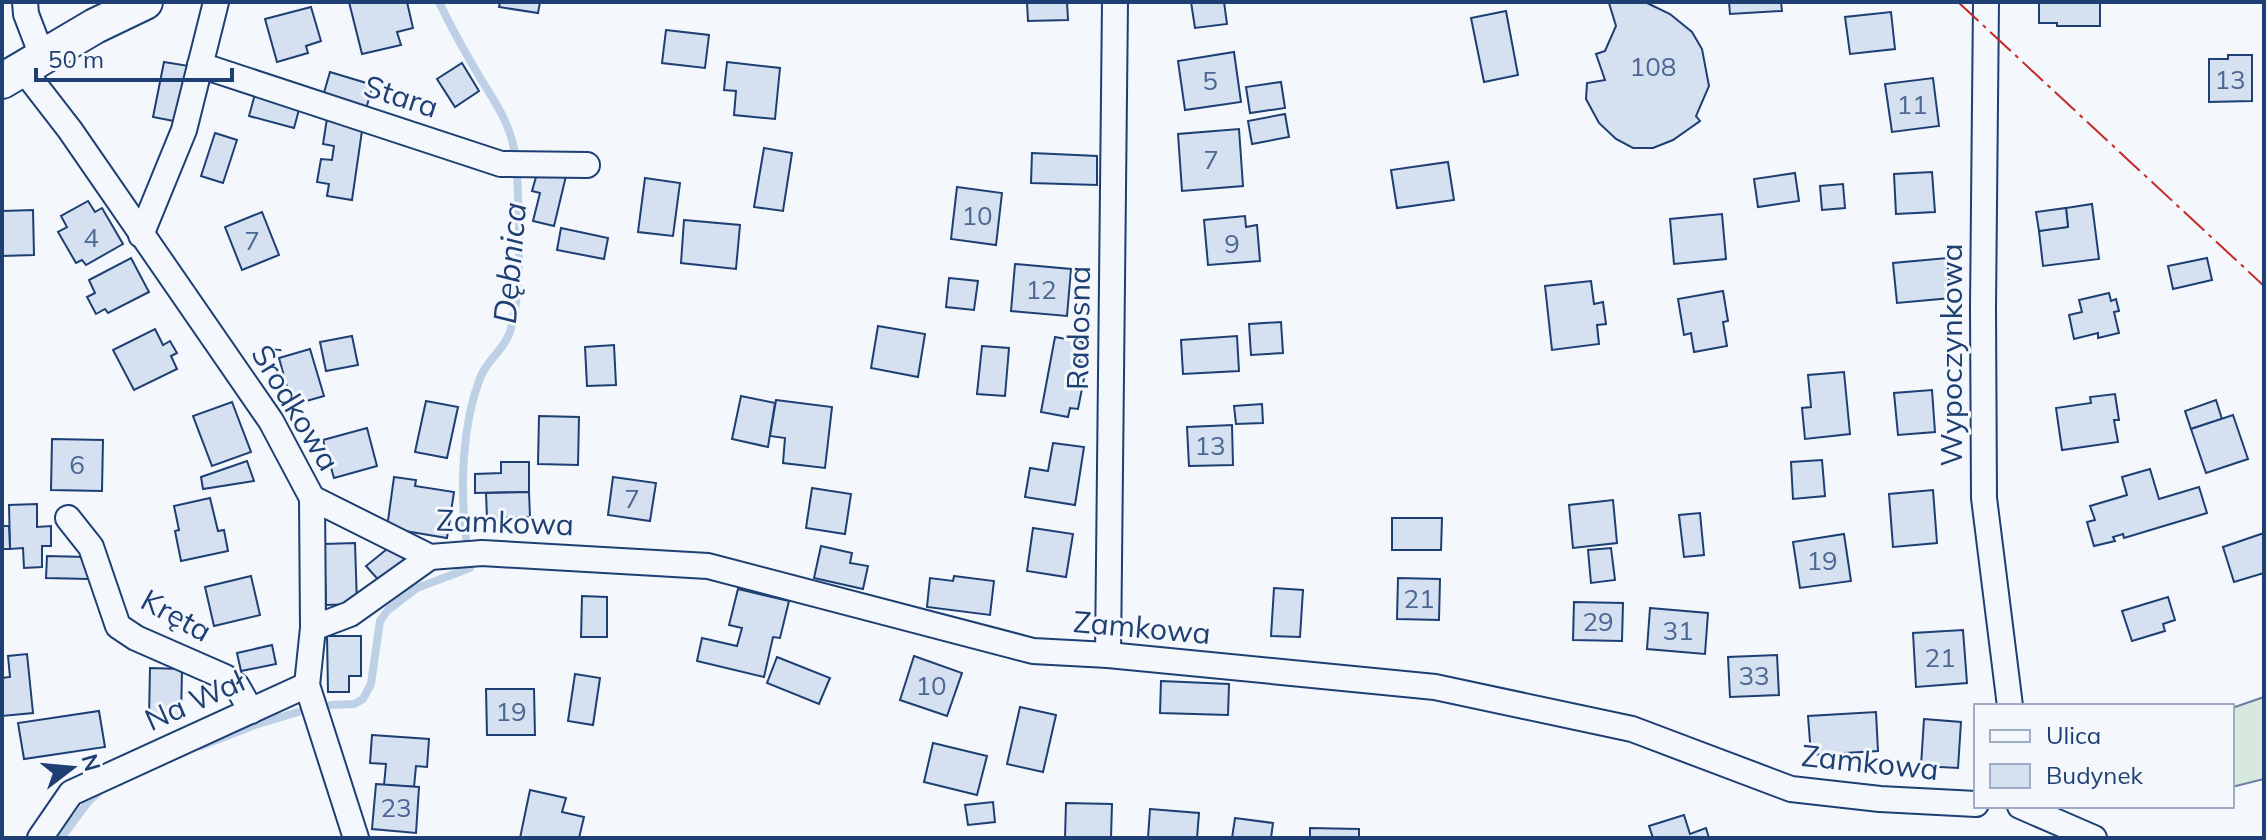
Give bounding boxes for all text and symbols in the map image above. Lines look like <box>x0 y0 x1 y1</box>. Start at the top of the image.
scale bar <box>36 32 232 82</box>
text: 50 m <box>48 44 104 74</box>
house number: 108 <box>1630 50 1676 83</box>
house number: 13 <box>2214 63 2246 96</box>
house number: 5 <box>1202 64 1218 97</box>
street label: Stara <box>359 66 443 126</box>
house number: 11 <box>1896 88 1928 121</box>
house number: 7 <box>1203 143 1219 176</box>
house number: 10 <box>961 199 993 232</box>
water label: Dębnica <box>484 201 534 325</box>
house number: 4 <box>83 221 99 254</box>
house number: 7 <box>244 224 260 257</box>
house number: 9 <box>1224 227 1240 260</box>
street label: Wypoczynkowa <box>1932 243 1970 467</box>
street label: Radosna <box>1058 266 1098 390</box>
house number: 12 <box>1025 273 1057 306</box>
street label: Środkowa <box>243 338 348 477</box>
house number: 13 <box>1194 429 1226 462</box>
house number: 6 <box>69 448 85 481</box>
house number: 7 <box>624 482 640 515</box>
street label: Zamkowa <box>436 501 574 543</box>
house number: 19 <box>1806 544 1838 577</box>
street label: Kręta <box>135 580 218 650</box>
house number: 21 <box>1403 582 1435 615</box>
street label: Zamkowa <box>1072 602 1212 652</box>
house number: 29 <box>1582 605 1614 638</box>
house number: 31 <box>1662 614 1694 647</box>
house number: 21 <box>1924 641 1956 674</box>
house number: 33 <box>1738 659 1770 692</box>
street label: Na Wał <box>139 661 252 739</box>
house number: 10 <box>915 669 947 702</box>
house number: 19 <box>495 695 527 728</box>
legend <box>1974 704 2234 808</box>
text: Ulica <box>2046 720 2101 750</box>
north arrow <box>32 728 112 808</box>
street label: Zamkowa <box>1800 736 1941 788</box>
text: N <box>75 751 107 774</box>
text: Budynek <box>2046 760 2143 790</box>
house number: 23 <box>380 791 412 824</box>

